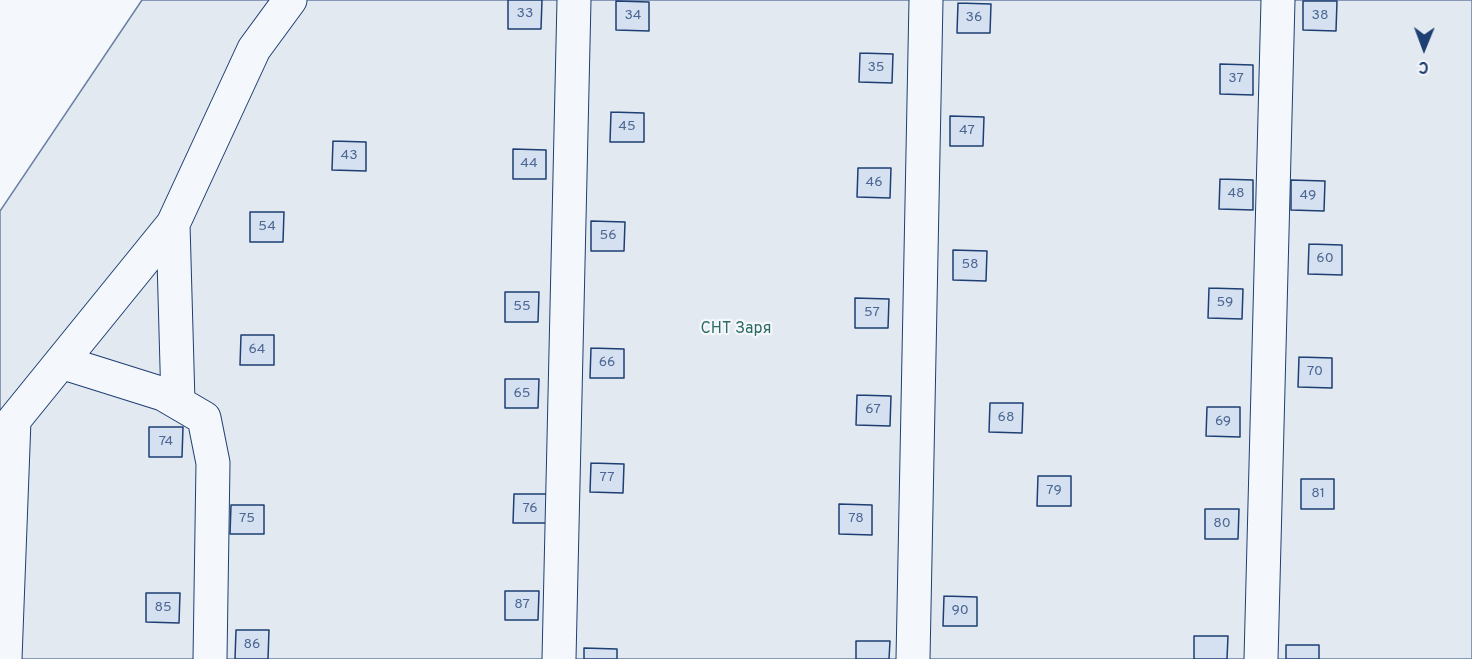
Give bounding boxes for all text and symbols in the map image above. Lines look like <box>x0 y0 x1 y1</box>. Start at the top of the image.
house number: 33 <box>517 6 533 22</box>
house number: 34 <box>624 8 642 24</box>
house number: 38 <box>1312 8 1328 24</box>
house number: 36 <box>966 10 982 26</box>
north arrow <box>1394 18 1454 78</box>
text: С <box>1418 56 1429 76</box>
house number: 35 <box>867 60 885 76</box>
house number: 37 <box>1228 71 1244 87</box>
house number: 45 <box>618 119 636 135</box>
house number: 47 <box>959 123 975 139</box>
house number: 43 <box>340 148 358 164</box>
house number: 44 <box>520 156 538 172</box>
house number: 46 <box>865 175 883 191</box>
house number: 48 <box>1227 186 1245 202</box>
house number: 49 <box>1300 188 1316 204</box>
house number: 54 <box>258 219 276 235</box>
house number: 56 <box>599 228 617 244</box>
house number: 60 <box>1316 251 1334 267</box>
house number: 58 <box>961 257 979 273</box>
house number: 59 <box>1217 295 1233 311</box>
house number: 55 <box>513 299 531 315</box>
house number: 57 <box>864 305 880 321</box>
park label: СНТ Заря <box>701 320 771 340</box>
house number: 64 <box>248 342 266 358</box>
house number: 66 <box>599 355 615 371</box>
house number: 70 <box>1307 364 1323 380</box>
house number: 65 <box>513 386 531 402</box>
house number: 67 <box>865 402 881 418</box>
house number: 68 <box>998 410 1014 426</box>
house number: 69 <box>1215 414 1231 430</box>
house number: 74 <box>159 434 173 450</box>
house number: 77 <box>599 470 615 486</box>
house number: 79 <box>1046 483 1062 499</box>
house number: 81 <box>1311 486 1325 502</box>
house number: 76 <box>523 501 537 517</box>
house number: 75 <box>239 511 255 527</box>
house number: 78 <box>848 511 864 527</box>
house number: 80 <box>1213 516 1231 532</box>
house number: 87 <box>514 597 530 613</box>
house number: 85 <box>154 600 172 616</box>
house number: 90 <box>951 603 969 619</box>
house number: 86 <box>244 637 260 653</box>

